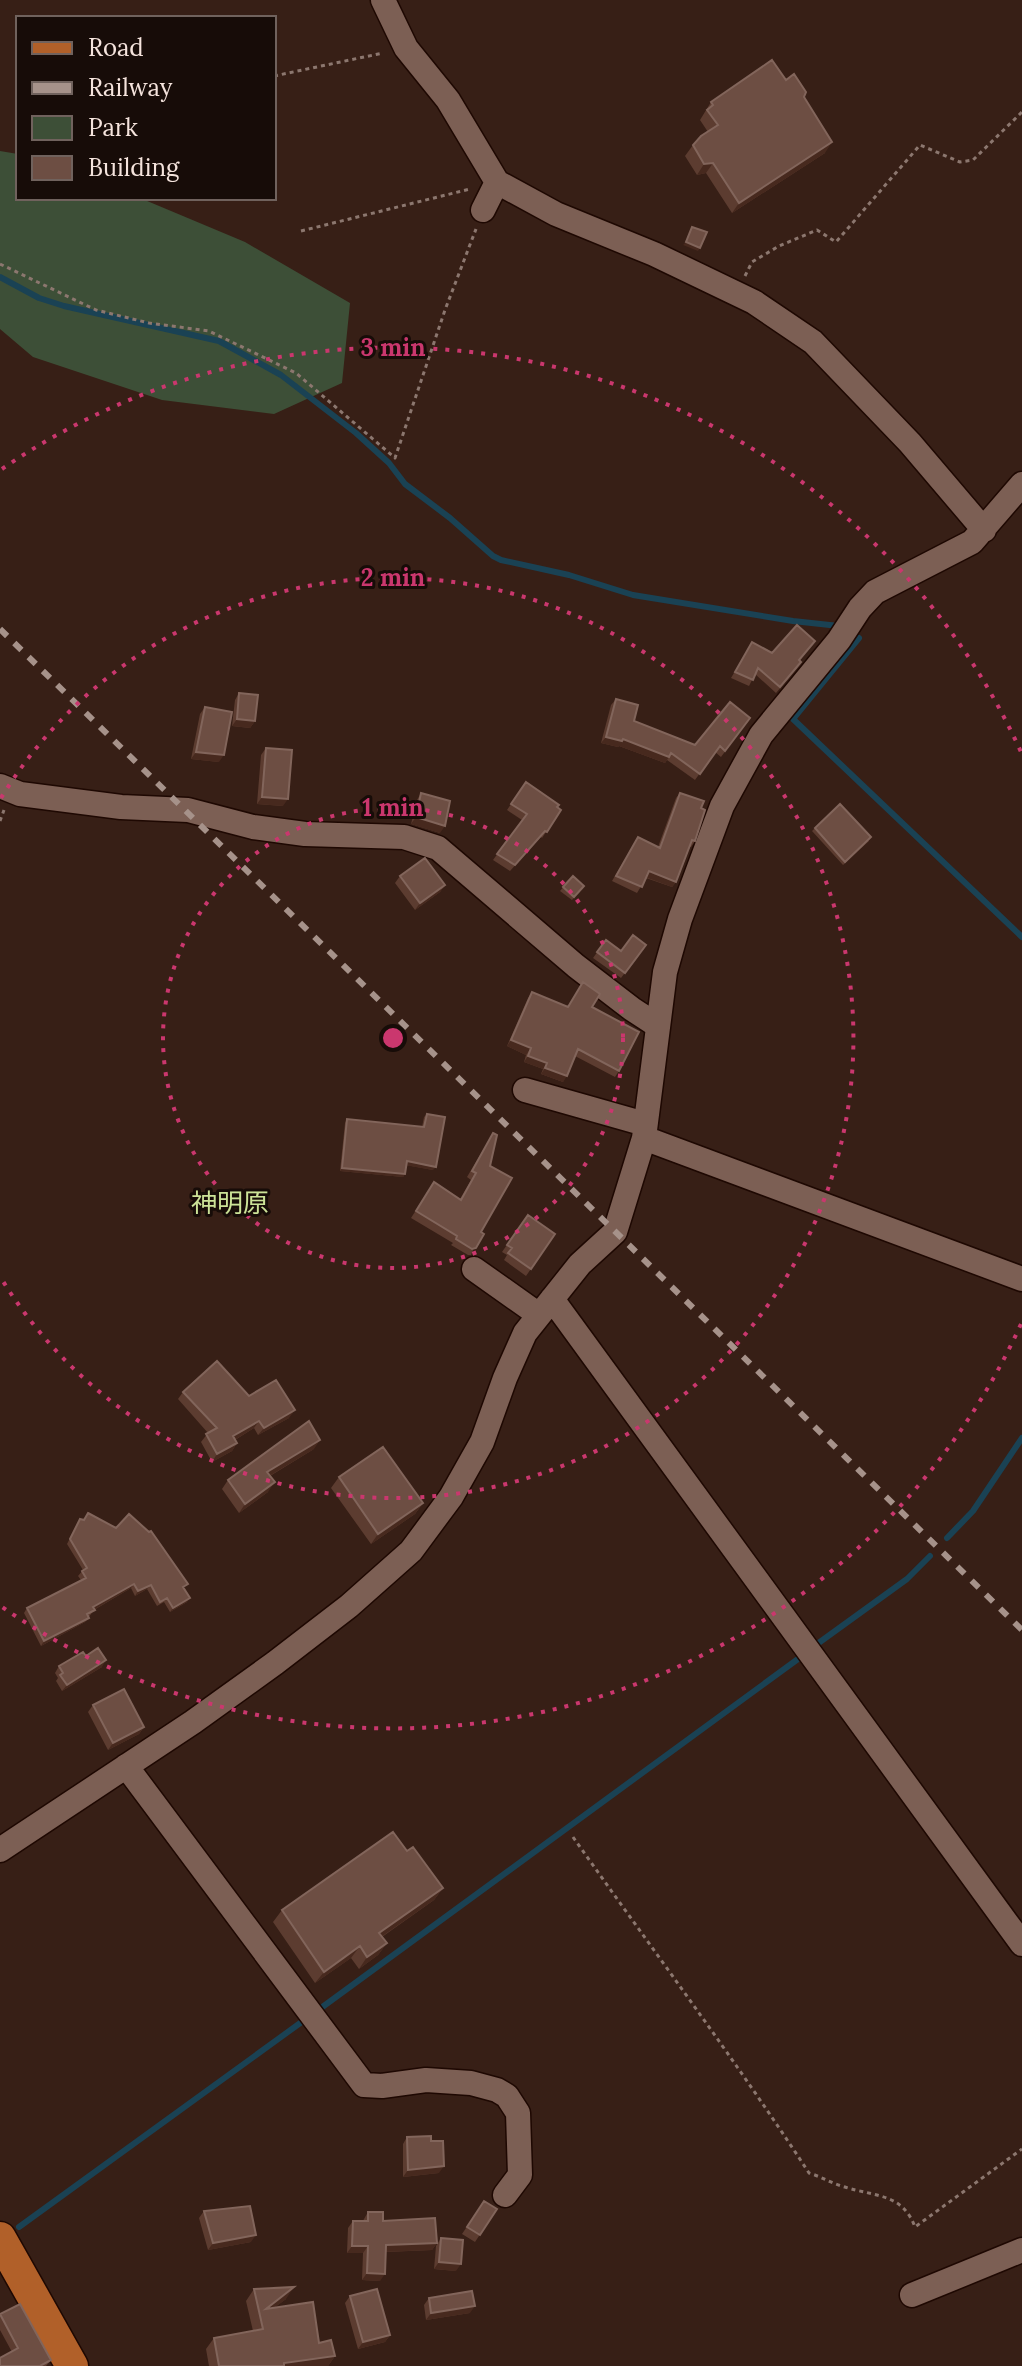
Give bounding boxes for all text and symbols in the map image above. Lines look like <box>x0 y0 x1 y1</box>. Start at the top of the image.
legend <box>16 16 276 200</box>
text: Road <box>88 32 144 63</box>
text: Railway <box>88 72 173 103</box>
text: Park <box>88 112 138 143</box>
text: Building <box>88 152 180 183</box>
text: 3 min <box>361 332 426 363</box>
text: 2 min <box>361 562 425 593</box>
text: 1 min <box>362 792 424 823</box>
centre of rings <box>379 1024 407 1052</box>
district label: 神明原 <box>191 1186 269 1219</box>

